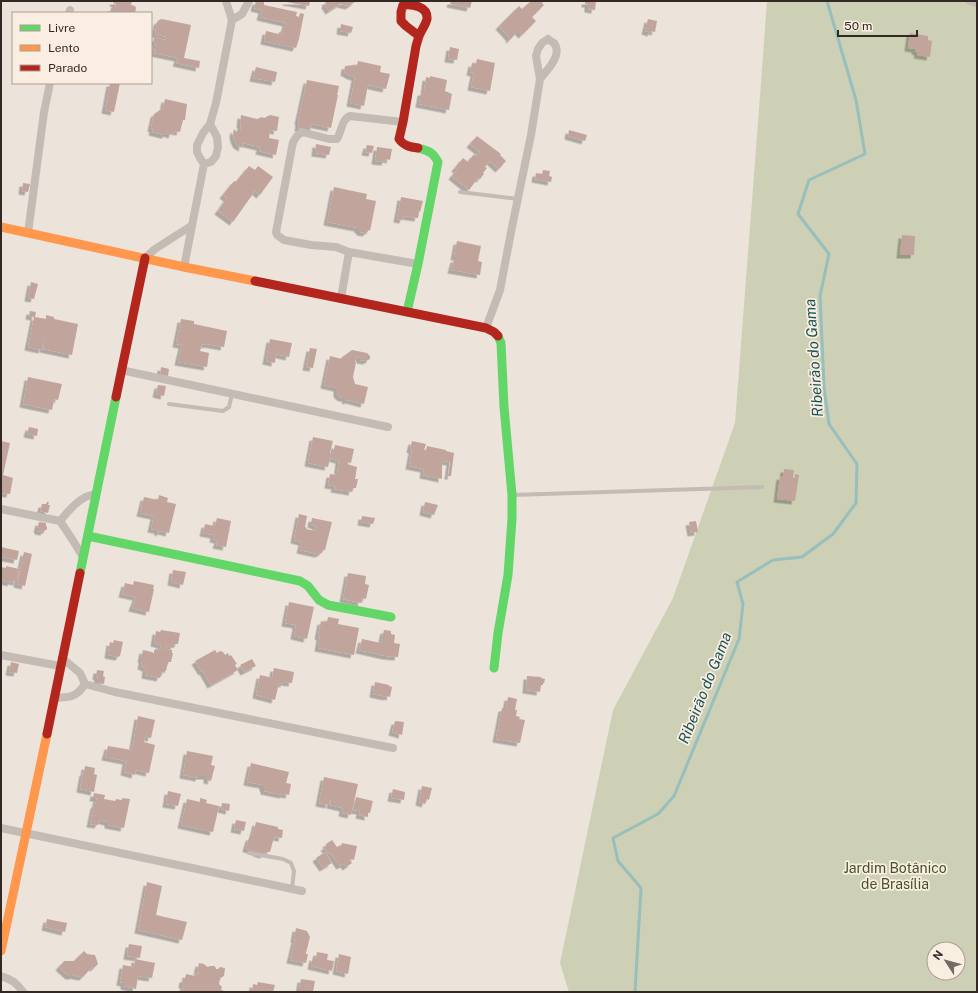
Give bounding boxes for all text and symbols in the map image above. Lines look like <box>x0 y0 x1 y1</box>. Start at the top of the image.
legend <box>12 12 152 84</box>
scale bar <box>838 12 917 38</box>
text: 50 m <box>844 19 872 33</box>
text: Livre <box>48 21 76 35</box>
text: Lento <box>48 41 80 55</box>
text: Parado <box>48 61 87 75</box>
water label: Ribeirão do Gama <box>801 298 826 418</box>
water label: Ribeirão do Gama <box>674 630 735 746</box>
park label: Jardim Botânico de Brasília <box>843 860 947 892</box>
north arrow <box>926 941 966 981</box>
text: N <box>931 948 945 962</box>

